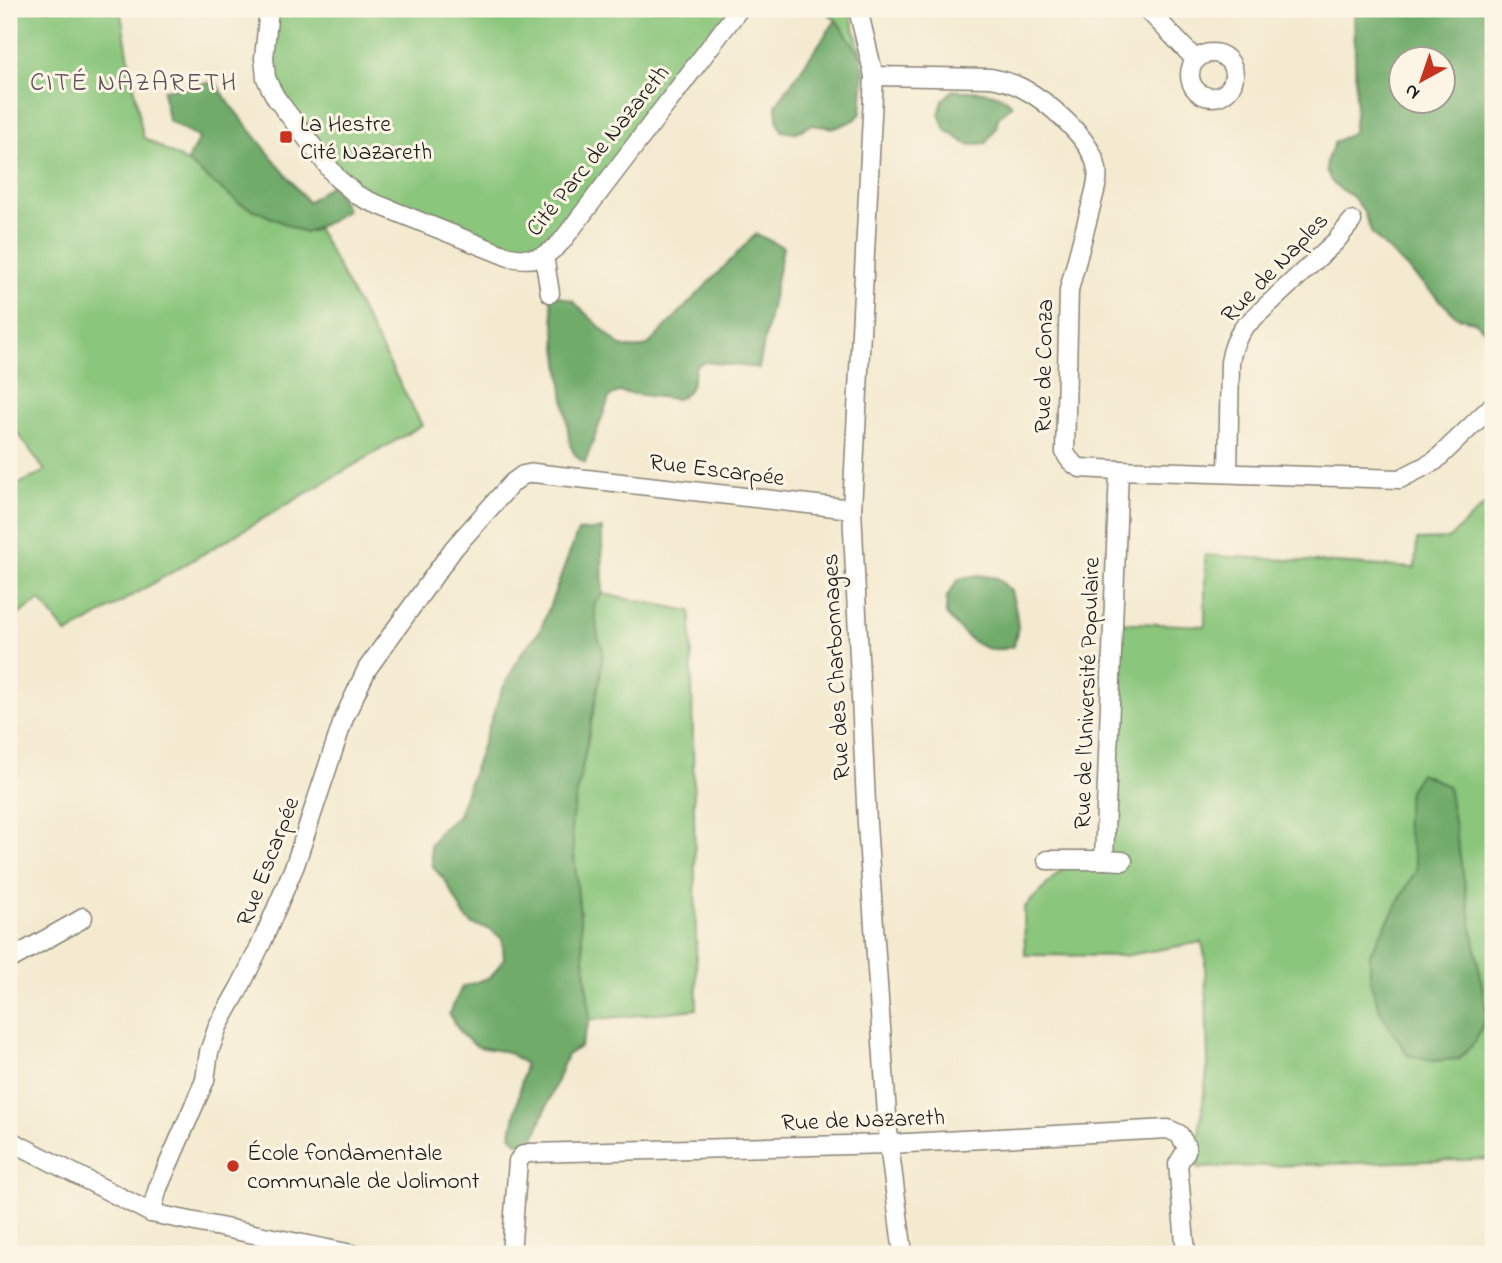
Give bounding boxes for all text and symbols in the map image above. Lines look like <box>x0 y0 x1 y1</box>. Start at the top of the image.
north arrow <box>1386 46 1456 116</box>
street label: Cité Parc de Nazareth <box>519 58 679 245</box>
district label: CITÉ NAZARETH <box>30 65 238 103</box>
text: N <box>1399 77 1426 106</box>
place label: La Hestre Cité Nazareth <box>300 108 432 171</box>
marker: La Hestre Cité Nazareth <box>278 129 294 145</box>
street label: Rue de Naples <box>1214 205 1338 332</box>
street label: Rue de Conza <box>1027 299 1064 434</box>
street label: Rue Escarpée <box>647 446 787 497</box>
street label: Rue des Charbonnages <box>814 553 861 781</box>
street label: Rue de l'Université Populaire <box>1066 556 1111 830</box>
street label: Rue Escarpée <box>229 792 310 932</box>
street label: Rue de Nazareth <box>781 1101 946 1142</box>
place label: École fondamentale communale de Jolimont <box>247 1137 480 1200</box>
marker: École fondamentale communale de Jolimont <box>225 1158 241 1174</box>

